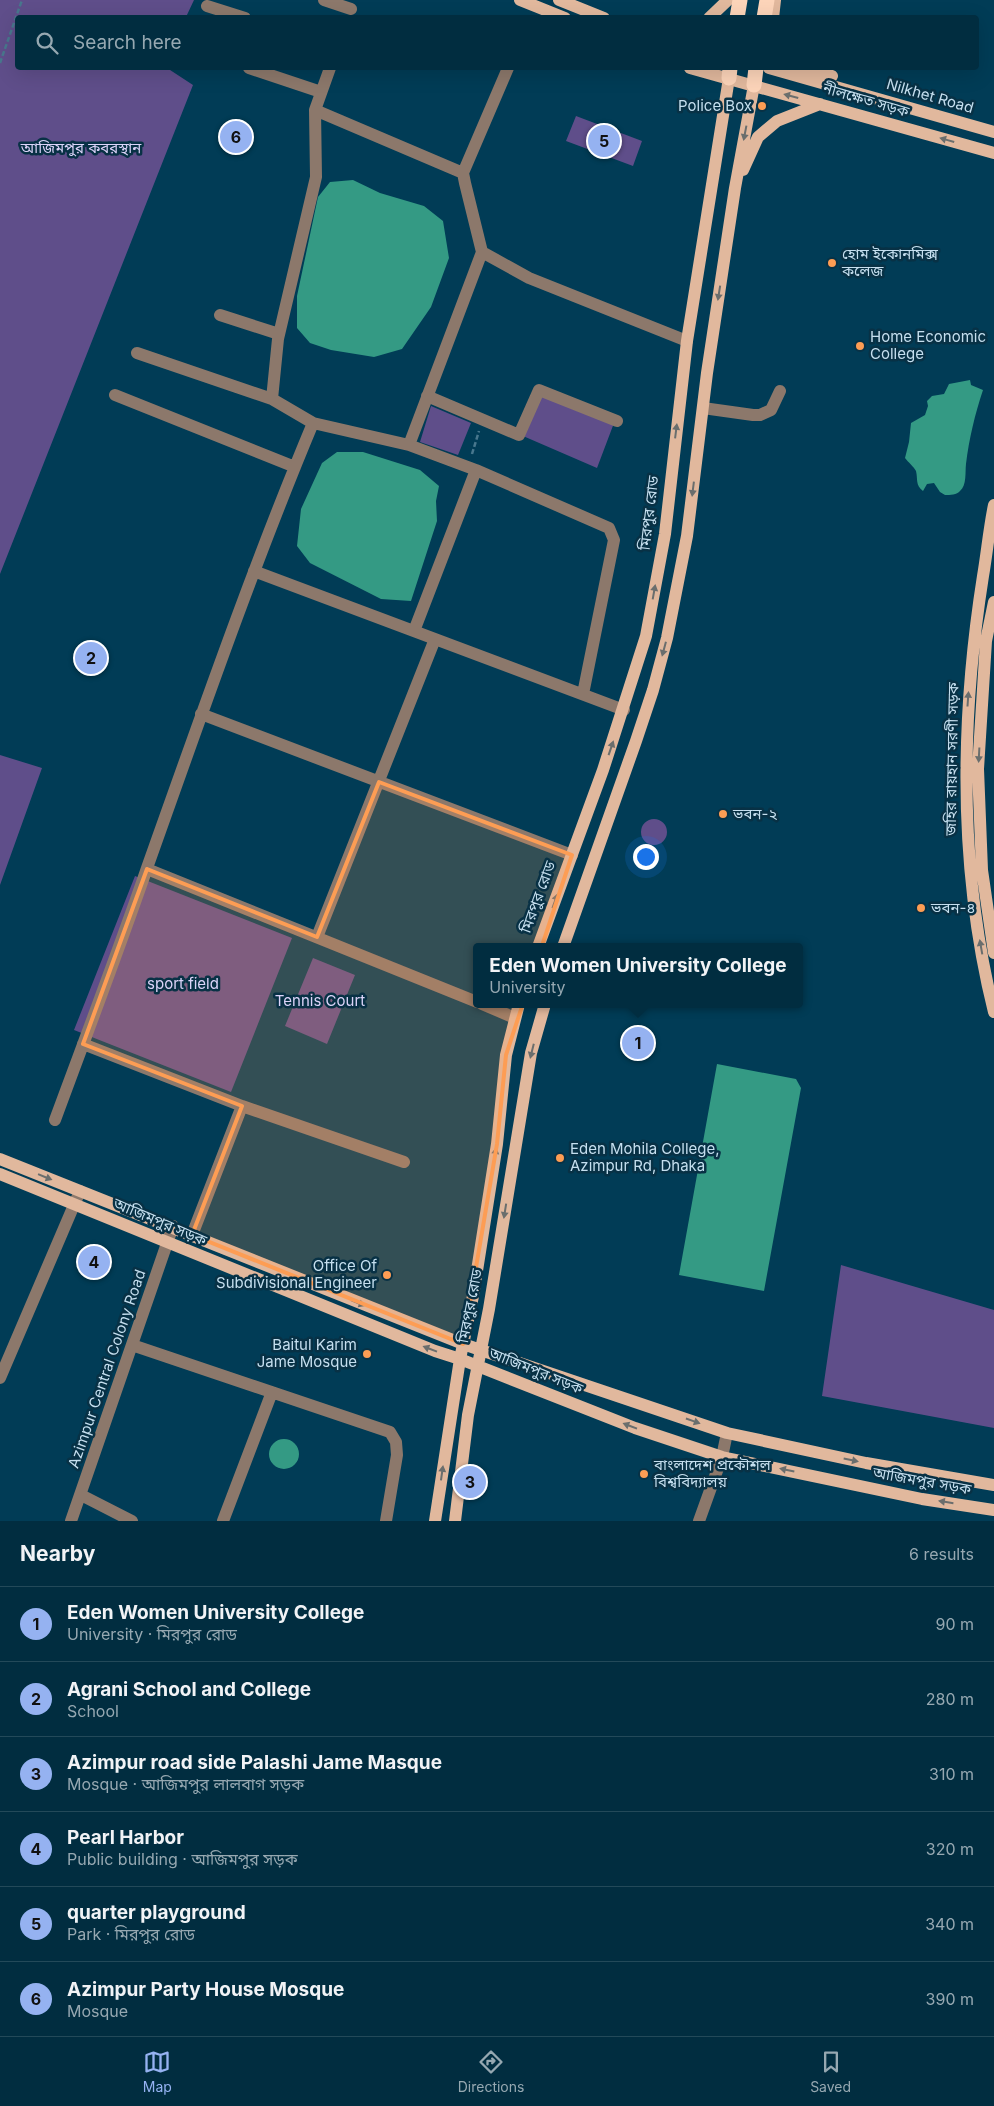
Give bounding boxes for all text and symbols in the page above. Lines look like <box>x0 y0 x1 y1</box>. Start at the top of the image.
search box <box>15 15 979 70</box>
icon: search <box>33 29 61 57</box>
text: Search here <box>73 31 182 54</box>
street label: Nilkhet Road <box>884 74 976 117</box>
street label: নীলক্ষেত সড়ক <box>820 78 912 121</box>
one-way arrow <box>783 91 798 99</box>
place label: Police Box <box>678 96 752 115</box>
marker: Police Box <box>756 100 768 112</box>
pin: 6 <box>220 118 252 156</box>
pin: 5 <box>588 122 620 160</box>
one-way arrow <box>741 125 749 140</box>
one-way arrow <box>940 135 955 143</box>
park label: আজিমপুর কবরস্থান <box>20 138 142 157</box>
place label: হোম ইকোনমিক্স কলেজ <box>841 244 939 280</box>
marker: হোম ইকোনমিক্স কলেজ <box>826 257 838 269</box>
one-way arrow <box>714 286 722 302</box>
place label: Home Economic College <box>870 327 986 363</box>
marker: Home Economic College <box>854 340 866 352</box>
one-way arrow <box>672 423 680 439</box>
street label: মিরপুর রোড <box>634 474 663 552</box>
one-way arrow <box>689 481 697 497</box>
one-way arrow <box>651 584 659 600</box>
pin: 2 <box>75 639 107 677</box>
one-way arrow <box>660 641 668 656</box>
street label: জহির রায়হান সরণী সড়ক <box>941 681 962 837</box>
one-way arrow <box>965 690 973 706</box>
one-way arrow <box>607 741 615 756</box>
one-way arrow <box>975 747 983 763</box>
place label: ভবন-২ <box>732 804 777 823</box>
marker: ভবন-২ <box>717 808 729 820</box>
your location <box>633 844 659 870</box>
street label: মিরপুর রোড <box>515 858 559 936</box>
one-way arrow <box>551 893 559 908</box>
place label: ভবন-৪ <box>930 898 975 917</box>
marker: ভবন-৪ <box>915 902 927 914</box>
one-way arrow <box>977 939 985 955</box>
popup <box>473 943 803 1008</box>
text: Eden Women University College <box>489 954 787 977</box>
park label: sport field <box>147 974 219 993</box>
text: University <box>489 977 565 997</box>
park label: Tennis Court <box>275 991 365 1010</box>
pin: 1 <box>622 1024 654 1062</box>
one-way arrow <box>528 1044 536 1059</box>
place label: Eden Mohila College, Azimpur Rd, Dhaka <box>570 1139 720 1175</box>
one-way arrow <box>491 1147 499 1163</box>
marker: Eden Mohila College, Azimpur Rd, Dhaka <box>554 1152 566 1164</box>
one-way arrow <box>38 1173 52 1181</box>
street label: আজিমপুর সড়ক <box>110 1193 211 1250</box>
one-way arrow <box>501 1204 509 1220</box>
pin: 4 <box>78 1243 110 1281</box>
place label: Office Of Subdivisional Engineer <box>216 1256 377 1292</box>
street label: Azimpur Central Colony Road <box>64 1267 149 1471</box>
street label: মিরপুর রোড <box>453 1267 486 1346</box>
marker: Office Of Subdivisional Engineer <box>381 1269 393 1281</box>
one-way arrow <box>351 1299 366 1307</box>
place label: Baitul Karim Jame Mosque <box>257 1335 357 1371</box>
street label: আজিমপুর সড়ক <box>486 1343 587 1398</box>
one-way arrow <box>422 1345 437 1353</box>
marker: Baitul Karim Jame Mosque <box>361 1348 373 1360</box>
one-way arrow <box>686 1417 701 1425</box>
one-way arrow <box>623 1422 638 1429</box>
place label: বাংলাদেশ প্রকৌশল বিশ্ববিদ্যালয় <box>653 1455 772 1491</box>
one-way arrow <box>843 1456 858 1464</box>
street label: আজিমপুর সড়ক <box>870 1462 974 1499</box>
pin: 3 <box>454 1463 486 1501</box>
one-way arrow <box>438 1464 446 1480</box>
one-way arrow <box>779 1466 794 1474</box>
marker: বাংলাদেশ প্রকৌশল বিশ্ববিদ্যালয় <box>638 1468 650 1480</box>
one-way arrow <box>937 1498 953 1506</box>
text: Nearby <box>20 1541 95 1566</box>
text: 6 results <box>909 1544 974 1564</box>
text: Eden Women University College <box>67 1601 364 1624</box>
text: 1 <box>33 1614 39 1634</box>
text: 90 m <box>935 1614 974 1634</box>
text: University · মিরপুর রোড <box>67 1624 237 1644</box>
text: Agrani School and College <box>67 1678 311 1701</box>
text: 2 <box>31 1689 41 1709</box>
text: 280 m <box>926 1689 974 1709</box>
text: School <box>67 1701 119 1721</box>
text: Azimpur road side Palashi Jame Masque <box>67 1751 442 1774</box>
text: 3 <box>31 1764 41 1784</box>
text: 310 m <box>929 1764 974 1784</box>
text: Mosque · আজিমপুর লালবাগ সড়ক <box>67 1774 304 1794</box>
text: Pearl Harbor <box>67 1826 184 1849</box>
text: 4 <box>31 1839 41 1859</box>
text: 320 m <box>926 1839 974 1859</box>
text: Public building · আজিমপুর সড়ক <box>67 1849 298 1869</box>
text: quarter playground <box>67 1901 246 1924</box>
text: 5 <box>31 1914 41 1934</box>
text: 340 m <box>925 1914 974 1934</box>
text: Park · মিরপুর রোড <box>67 1924 195 1944</box>
text: Azimpur Party House Mosque <box>67 1978 344 2001</box>
text: 6 <box>31 1989 41 2009</box>
text: 390 m <box>926 1989 974 2009</box>
text: Mosque <box>67 2001 128 2021</box>
tab: Map <box>143 2048 172 2095</box>
tab: Directions <box>458 2048 524 2095</box>
tab: Saved <box>810 2048 851 2095</box>

